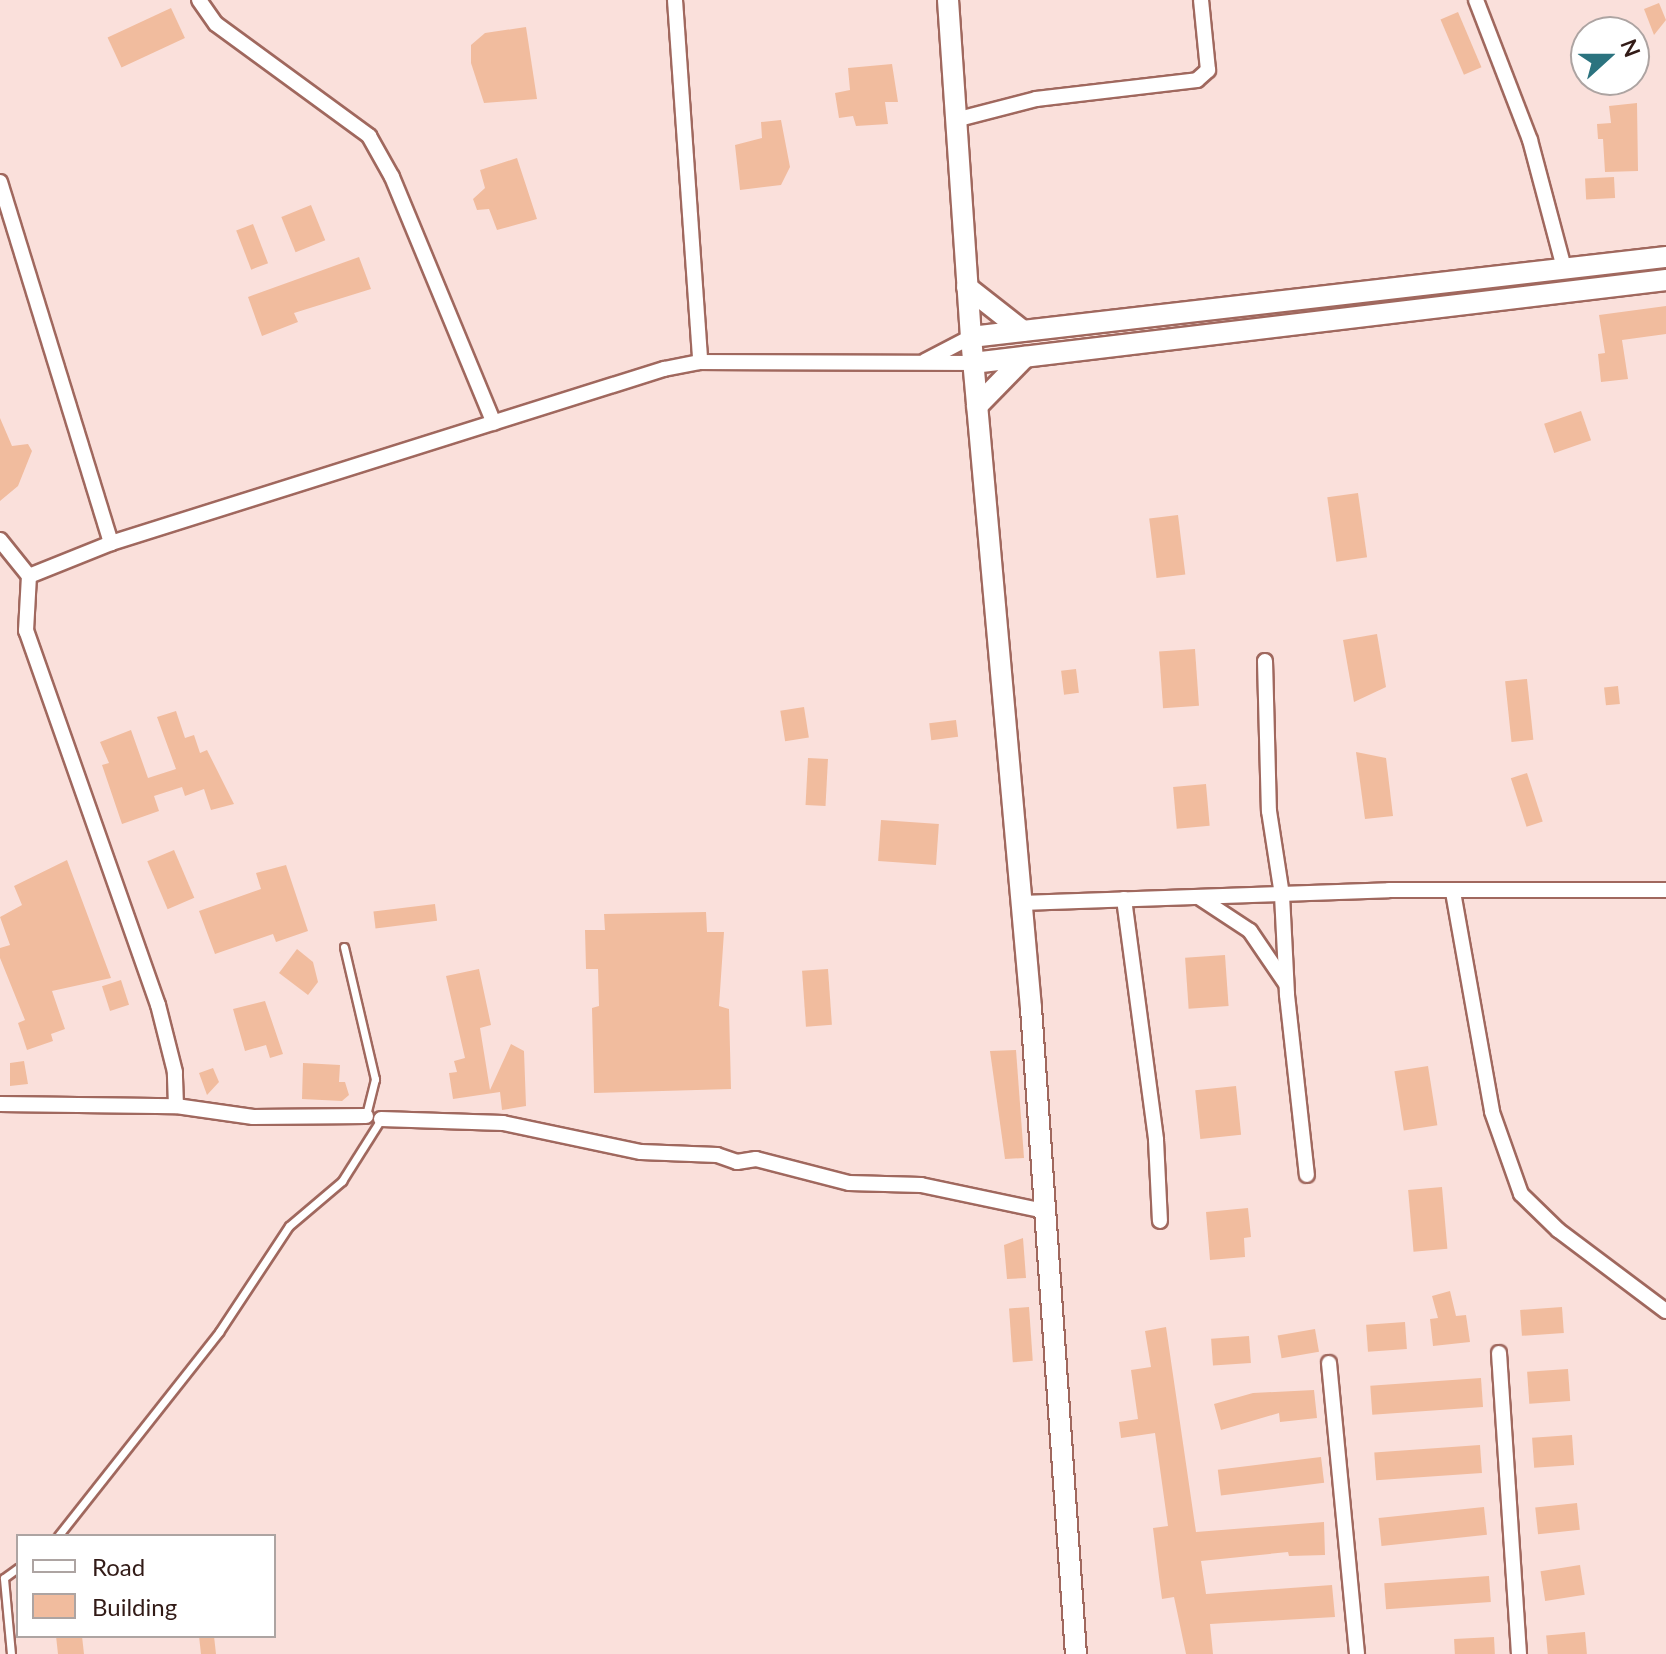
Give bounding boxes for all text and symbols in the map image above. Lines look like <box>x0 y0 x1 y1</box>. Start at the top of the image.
north arrow <box>1570 16 1650 96</box>
text: N <box>1615 35 1647 61</box>
legend <box>16 1534 276 1638</box>
text: Road <box>92 1552 145 1581</box>
text: Building <box>92 1592 177 1621</box>

